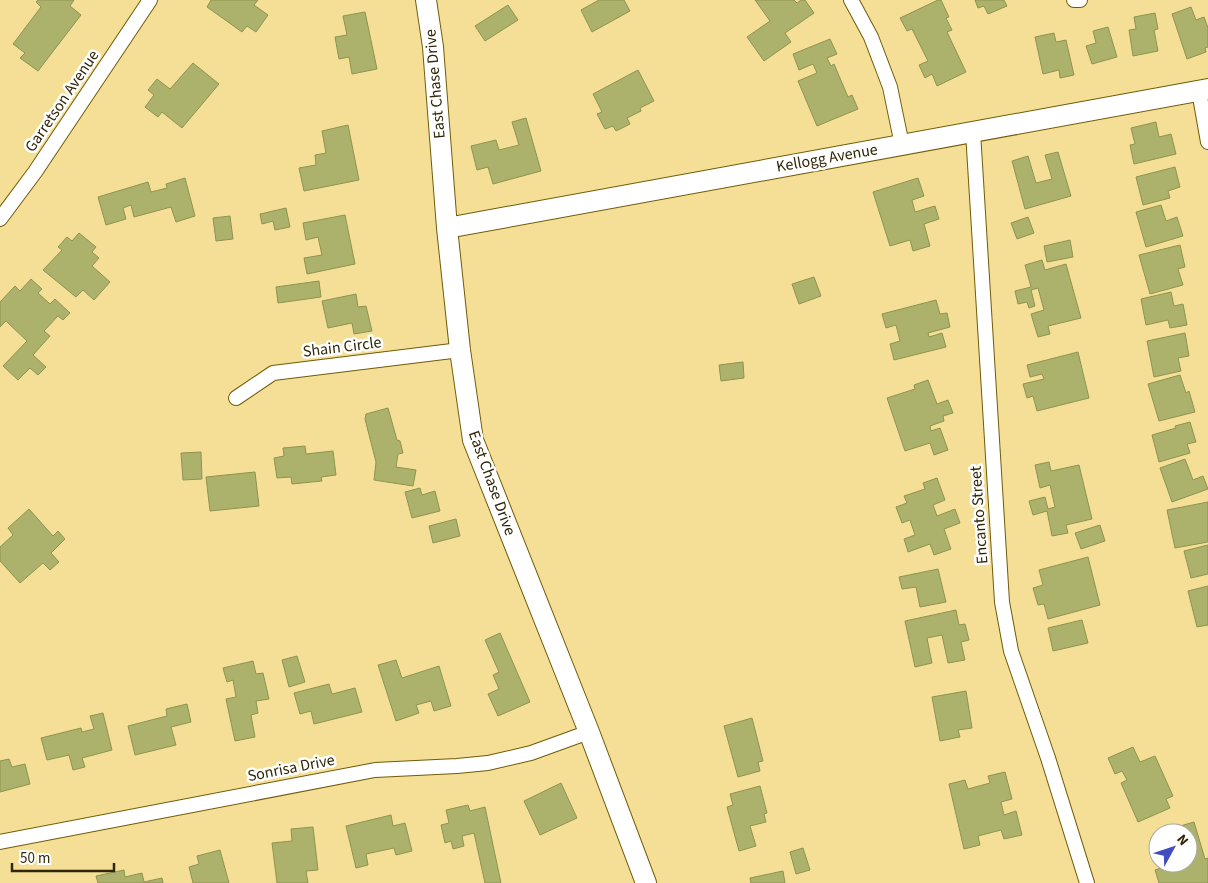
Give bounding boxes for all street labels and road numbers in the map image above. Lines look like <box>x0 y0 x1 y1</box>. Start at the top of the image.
street label: East Chase Drive <box>419 28 451 140</box>
street label: Garretson Avenue <box>20 46 104 156</box>
street label: Kellogg Avenue <box>775 138 879 178</box>
street label: Shain Circle <box>301 331 383 363</box>
street label: East Chase Drive <box>463 428 521 538</box>
street label: Encanto Street <box>965 465 993 565</box>
street label: Sonrisa Drive <box>246 749 336 787</box>

